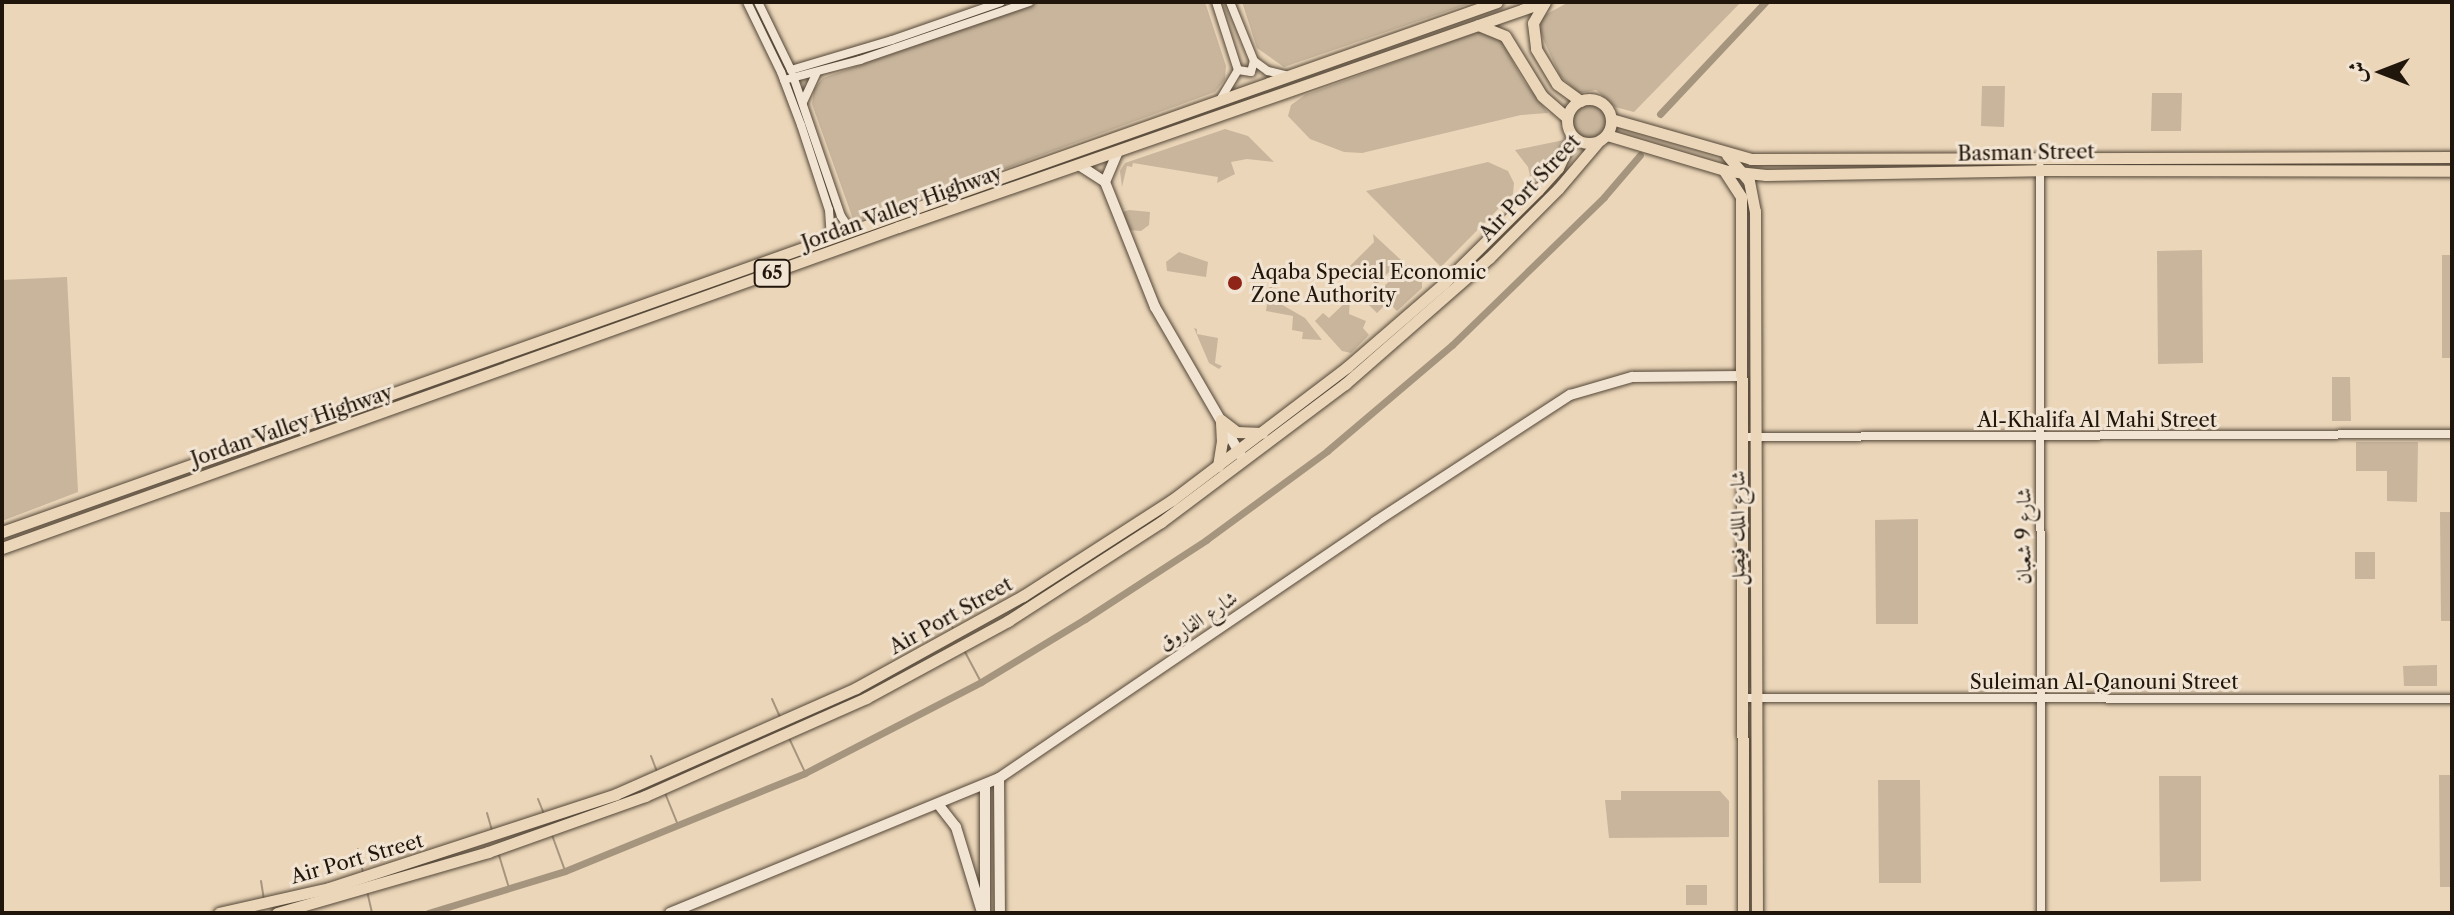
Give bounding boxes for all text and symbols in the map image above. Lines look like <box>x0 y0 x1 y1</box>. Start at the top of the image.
north arrow <box>2342 32 2422 112</box>
text: ش <box>2344 61 2371 83</box>
street label: Air Port Street <box>1474 130 1586 246</box>
street label: Basman Street <box>1957 140 2095 166</box>
street label: Jordan Valley Highway <box>798 160 1006 256</box>
road number: 65 <box>752 259 792 287</box>
place label: Aqaba Special Economic Zone Authority <box>1251 260 1486 307</box>
marker: Aqaba Special Economic Zone Authority <box>1226 274 1244 292</box>
street label: Jordan Valley Highway <box>187 380 397 472</box>
street label: Al-Khalifa Al Mahi Street <box>1977 408 2217 432</box>
street label: شارع الملك فيصل <box>1726 470 1750 586</box>
street label: شارع 9 شعبان <box>2012 488 2036 584</box>
street label: Air Port Street <box>885 572 1017 660</box>
street label: شارع الفاروق <box>1154 586 1242 656</box>
street label: Suleiman Al-Qanouni Street <box>1969 670 2239 694</box>
street label: Air Port Street <box>288 829 426 889</box>

